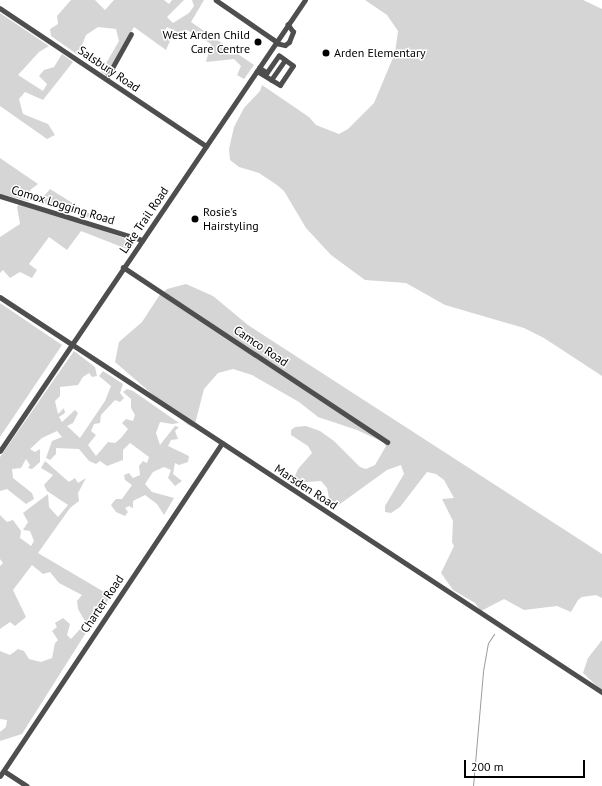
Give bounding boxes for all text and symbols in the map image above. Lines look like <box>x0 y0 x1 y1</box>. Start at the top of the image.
place label: West Arden Child Care Centre <box>162 28 250 56</box>
marker: West Arden Child Care Centre <box>253 37 263 47</box>
street label: Salsbury Road <box>75 43 143 95</box>
place label: Arden Elementary <box>334 46 426 60</box>
marker: Arden Elementary <box>321 48 331 58</box>
street label: Comox Logging Road <box>9 182 117 228</box>
street label: Lake Trail Road <box>116 184 172 256</box>
place label: Rosie's Hairstyling <box>203 205 259 233</box>
marker: Rosie's Hairstyling <box>190 214 200 224</box>
street label: Camco Road <box>231 323 291 369</box>
street label: Marsden Road <box>272 461 340 513</box>
street label: Charter Road <box>77 572 127 636</box>
scale bar <box>466 752 587 778</box>
text: 200 m <box>471 759 504 774</box>

